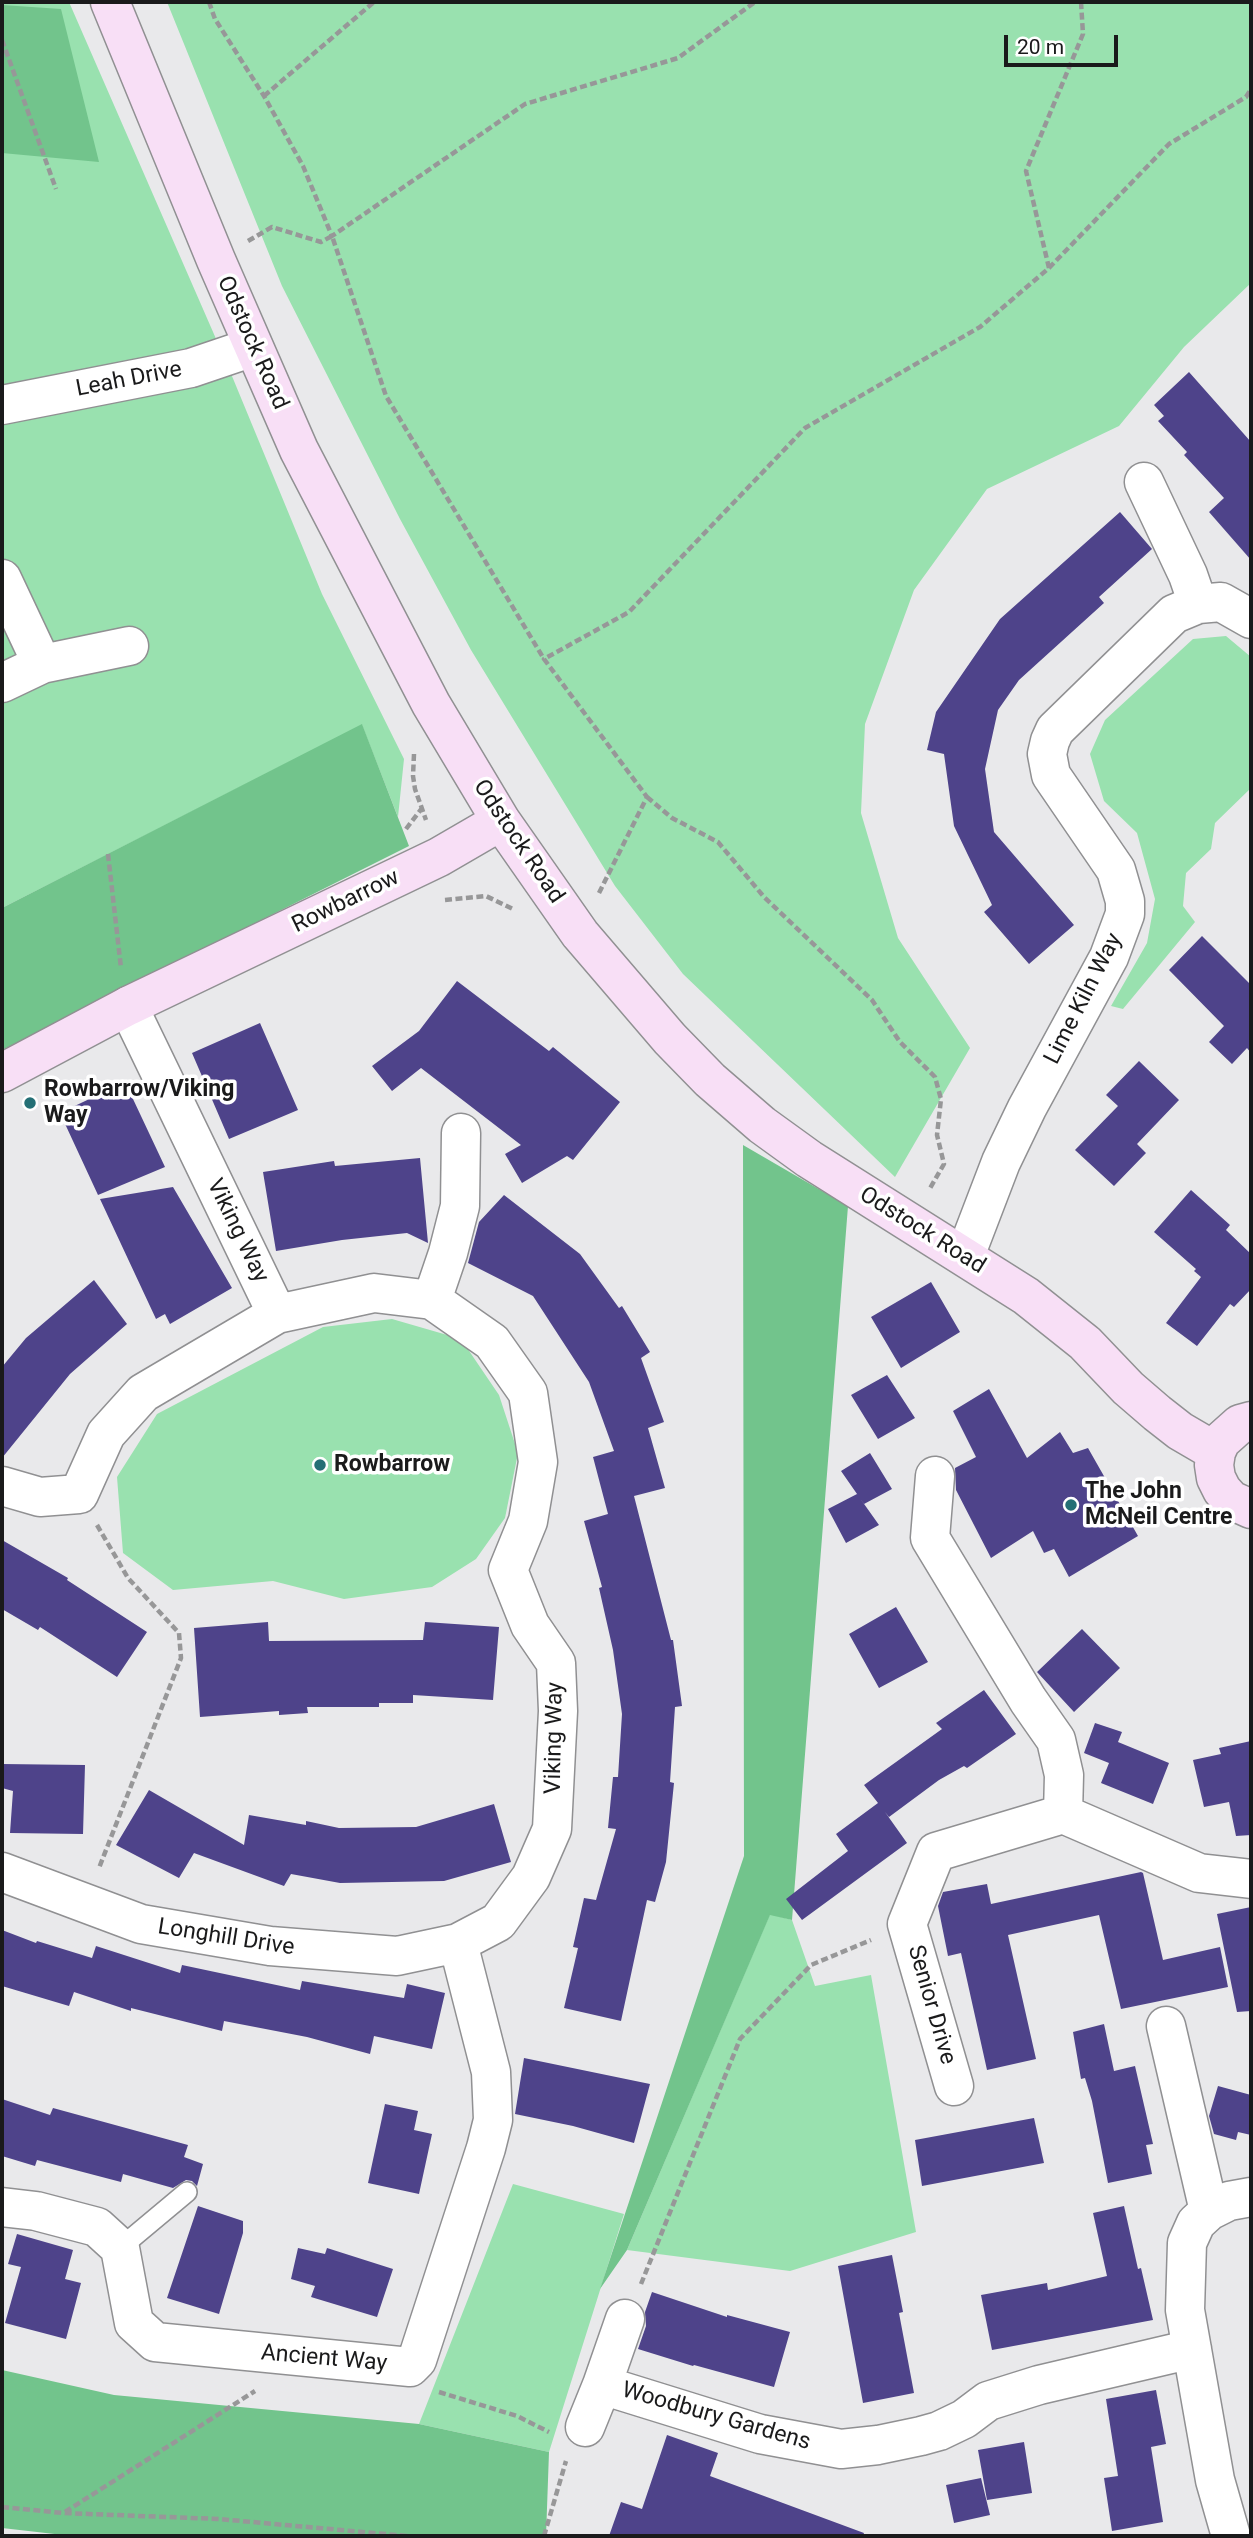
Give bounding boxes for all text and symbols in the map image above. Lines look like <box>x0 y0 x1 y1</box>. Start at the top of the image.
scale bar <box>1008 21 1122 65</box>
text: 20 m <box>1017 35 1064 59</box>
street label: Odstock Road <box>210 272 294 414</box>
street label: Leah Drive <box>74 356 184 404</box>
street label: Odstock Road <box>467 775 569 909</box>
street label: Rowbarrow <box>288 864 404 940</box>
street label: Lime Kiln Way <box>1039 929 1129 1069</box>
place label: Rowbarrow/Viking Way <box>44 1076 234 1130</box>
marker: Rowbarrow/Viking Way <box>22 1095 38 1111</box>
street label: Viking Way <box>200 1175 274 1287</box>
street label: Odstock Road <box>854 1181 990 1281</box>
place label: Rowbarrow <box>334 1451 450 1479</box>
marker: Rowbarrow <box>312 1457 328 1473</box>
place label: The John McNeil Centre <box>1085 1478 1232 1532</box>
marker: The John McNeil Centre <box>1063 1497 1079 1513</box>
street label: Viking Way <box>540 1682 570 1794</box>
street label: Longhill Drive <box>156 1914 296 1962</box>
street label: Senior Drive <box>901 1942 961 2068</box>
street label: Ancient Way <box>260 2340 388 2378</box>
street label: Woodbury Gardens <box>619 2377 813 2457</box>

